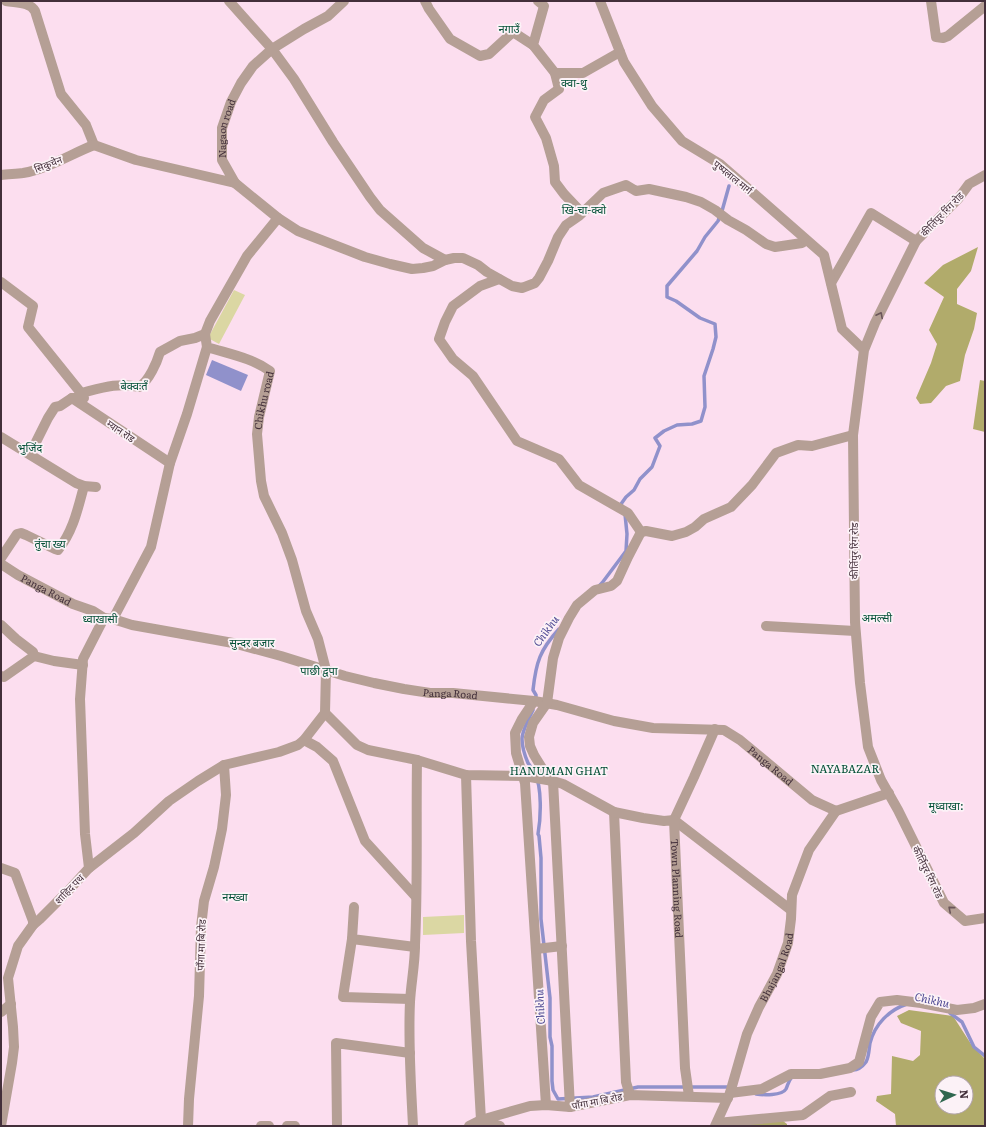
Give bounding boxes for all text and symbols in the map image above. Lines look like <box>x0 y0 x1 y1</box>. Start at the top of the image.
district label: नगाउँ <box>498 20 521 36</box>
district label: क्वा-थु <box>561 74 588 90</box>
street label: Nagaon road <box>214 96 239 158</box>
street label: सिकुचेन <box>32 151 64 176</box>
street label: पुष्पलाल मार्ग <box>710 156 757 198</box>
street label: कीर्तिपुर रिंग रोड <box>917 188 967 239</box>
district label: खि-चा-क्वो <box>562 201 606 217</box>
one-way arrow <box>875 311 883 319</box>
street label: Chikhu road <box>250 369 277 430</box>
district label: बेक्वःतँ <box>121 377 149 393</box>
street label: म्यान रोड <box>104 416 139 446</box>
district label: भुजिंद <box>18 439 42 455</box>
street label: कीर्तिपुर रिंग रोड <box>846 522 861 579</box>
district label: तुंचा ख्य <box>34 535 66 551</box>
street label: Panga Road <box>18 570 74 609</box>
district label: अमल्सी <box>862 609 892 625</box>
district label: ध्वाखासी <box>82 610 118 626</box>
water label: Chikhu <box>528 611 562 649</box>
district label: सुन्दर बजार <box>229 634 275 650</box>
district label: पाछी द्वपा <box>300 662 338 678</box>
street label: Panga Road <box>422 684 478 702</box>
street label: Panga Road <box>745 742 797 789</box>
district label: NAYABAZAR <box>811 760 879 776</box>
district label: HANUMAN GHAT <box>510 762 608 778</box>
district label: मूध्वाखा: <box>928 797 964 814</box>
street label: Town Planning Road <box>668 838 687 938</box>
street label: कीर्तिपुर रिंग रोड <box>909 843 948 901</box>
street label: शाहिद पथ <box>51 870 87 907</box>
district label: नम्ख्वा <box>222 888 248 904</box>
one-way arrow <box>948 906 955 913</box>
street label: पाँगा मा बि रोड <box>192 918 209 971</box>
street label: Bhajangal Road <box>755 932 796 1004</box>
water label: Chikhu <box>913 988 952 1011</box>
water label: Chikhu <box>530 989 548 1025</box>
north arrow <box>934 1075 974 1115</box>
street label: पाँगा मा बि रोड <box>570 1088 624 1113</box>
text: N <box>957 1089 973 1099</box>

